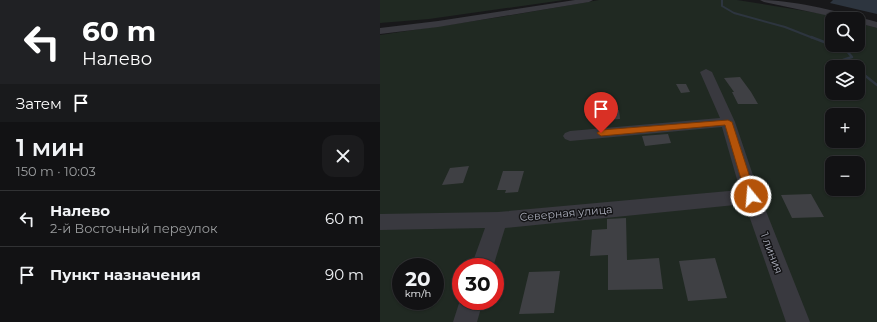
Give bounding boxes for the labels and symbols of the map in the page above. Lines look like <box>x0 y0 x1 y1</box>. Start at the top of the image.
pin <box>584 92 618 133</box>
position arrow <box>730 175 772 217</box>
street label: Северная улица <box>519 202 613 224</box>
street label: 1 линия <box>758 230 786 276</box>
speed limit sign: 30 <box>452 258 504 310</box>

